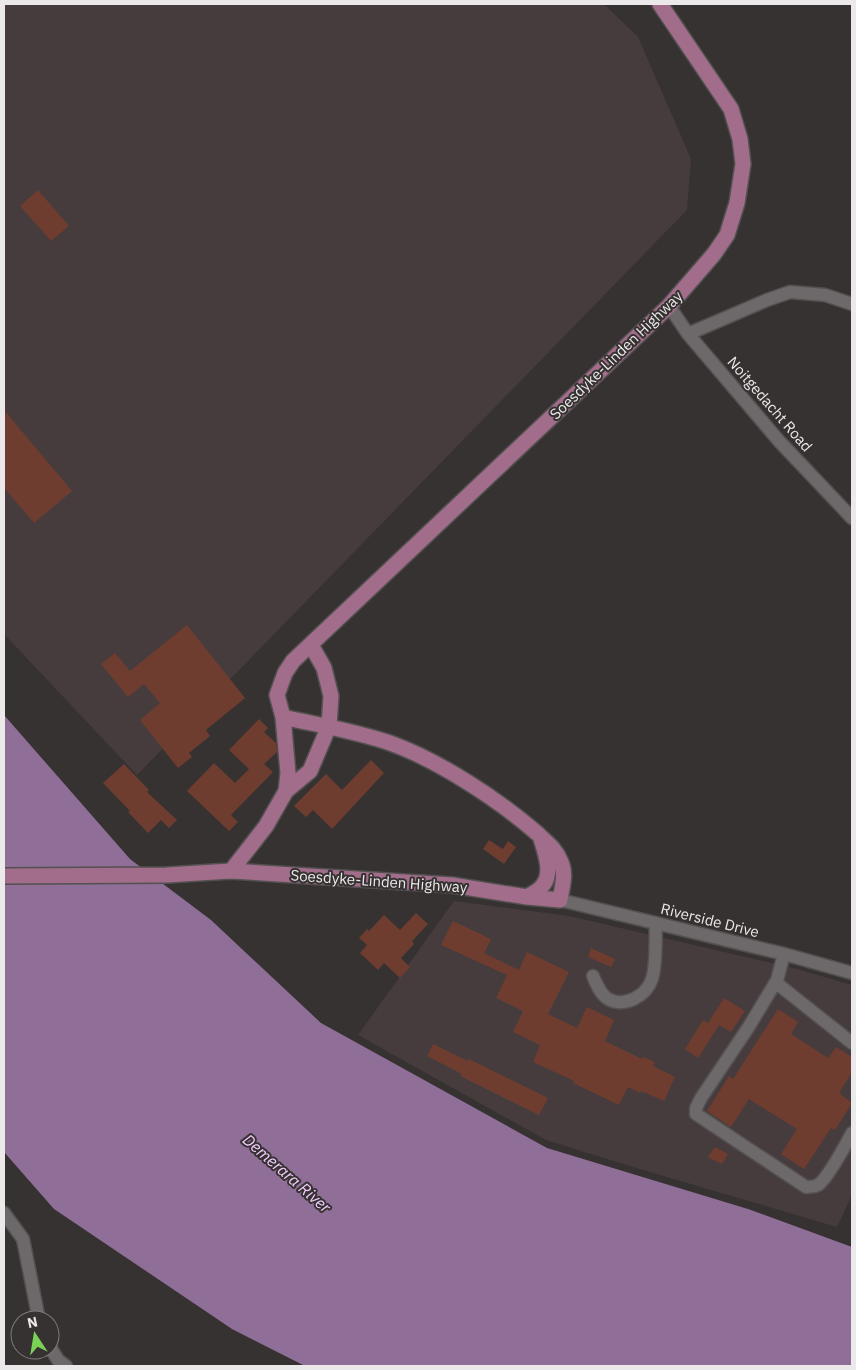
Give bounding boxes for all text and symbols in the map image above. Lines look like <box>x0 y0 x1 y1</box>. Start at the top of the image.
street label: Soesdyke-Linden Highway <box>546 286 687 423</box>
street label: Noitgedacht Road <box>723 352 817 456</box>
street label: Soesdyke-Linden Highway <box>290 865 469 897</box>
street label: Riverside Drive <box>659 899 761 941</box>
water label: Demerara River <box>239 1129 336 1217</box>
north arrow <box>10 1310 60 1360</box>
text: N <box>25 1312 39 1332</box>

